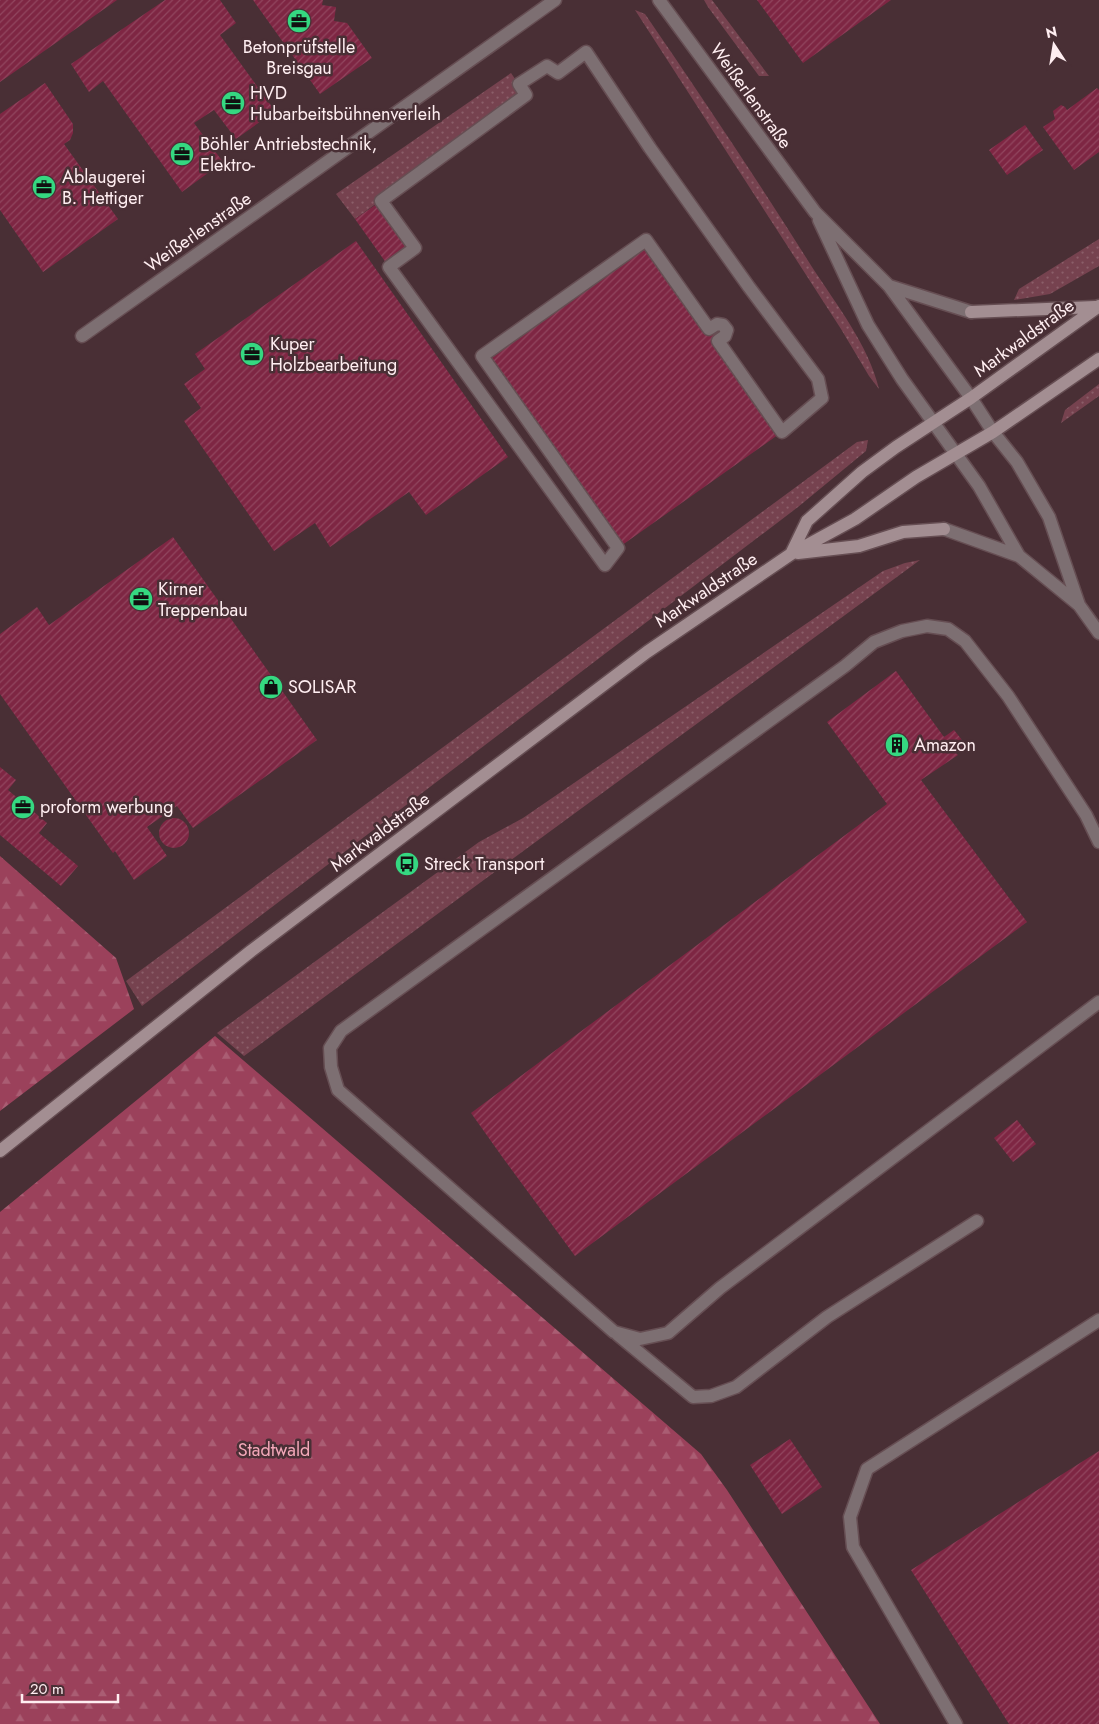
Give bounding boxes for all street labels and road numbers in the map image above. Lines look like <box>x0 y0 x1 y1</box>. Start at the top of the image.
street label: Weißerlenstraße <box>704 38 798 154</box>
street label: Weißerlenstraße <box>139 186 257 278</box>
street label: Markwaldstraße <box>968 293 1080 383</box>
street label: Markwaldstraße <box>650 546 762 634</box>
street label: Markwaldstraße <box>325 786 435 878</box>

